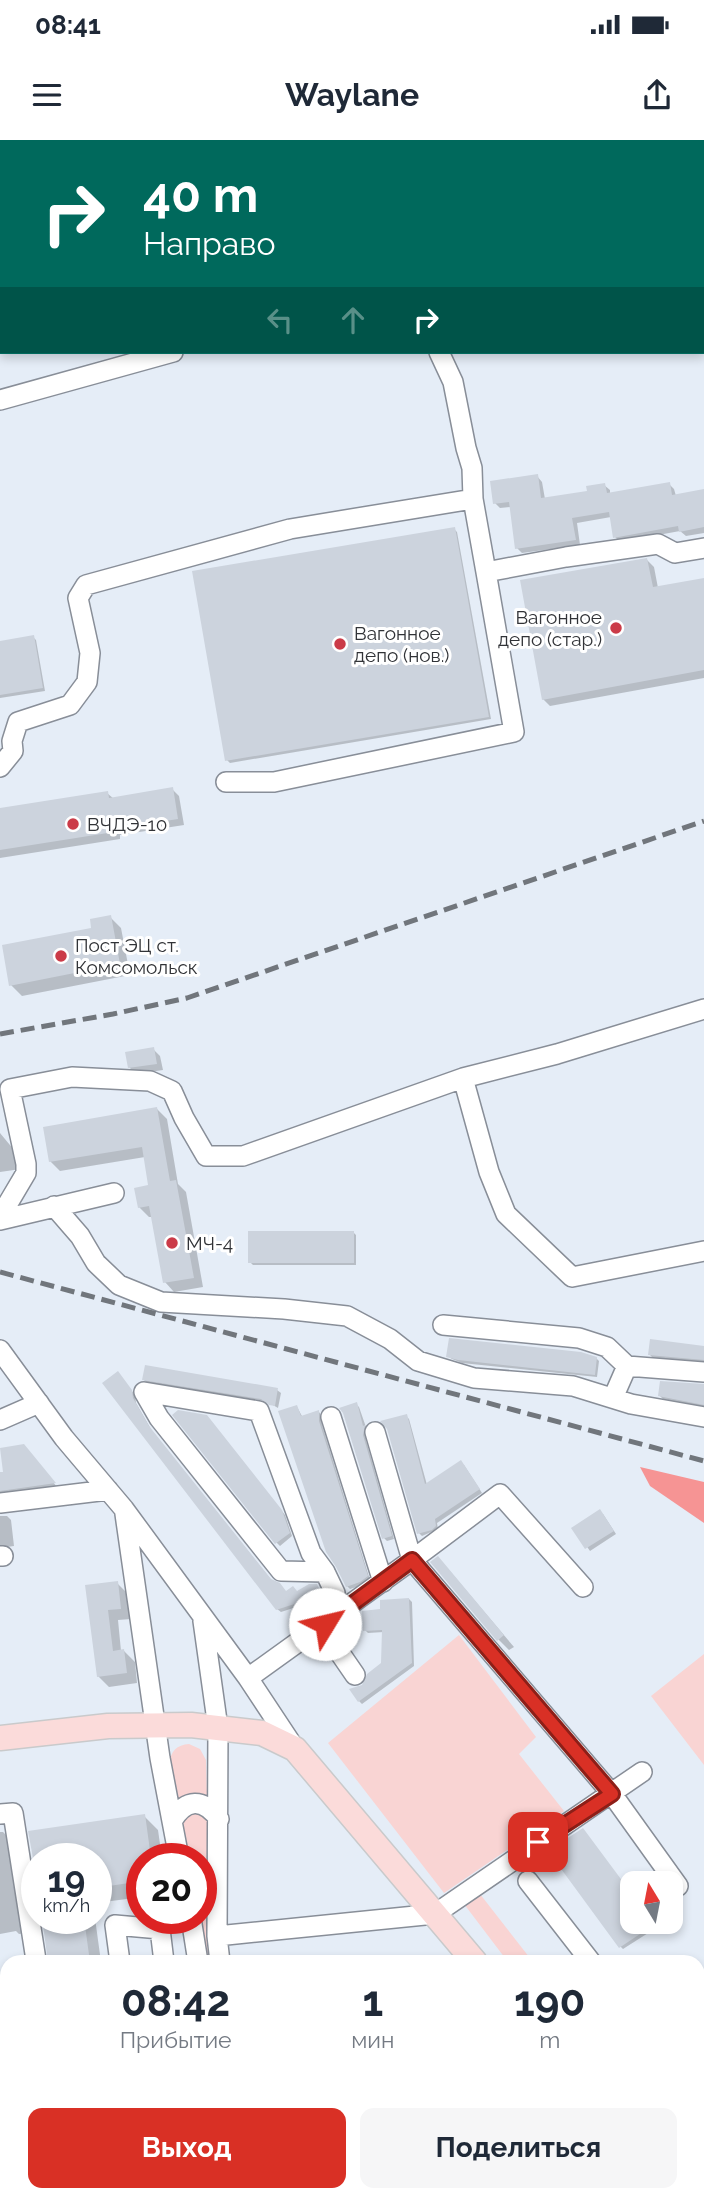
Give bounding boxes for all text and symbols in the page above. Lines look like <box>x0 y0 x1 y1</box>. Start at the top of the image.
text: 08:41 <box>35 10 101 40</box>
icon: menu <box>28 76 66 114</box>
text: Waylane <box>285 76 419 113</box>
icon: share <box>638 76 676 114</box>
text: 40 m <box>143 166 258 223</box>
icon: right <box>28 168 119 259</box>
text: Направо <box>143 225 275 262</box>
icon: left <box>261 301 299 339</box>
icon: ahead <box>334 301 372 339</box>
icon: right <box>407 301 445 339</box>
place label: Вагонное депо (стар.) <box>498 606 602 650</box>
marker: Вагонное депо (стар.) <box>608 620 624 636</box>
place label: Вагонное депо (нов.) <box>354 622 449 666</box>
marker: Вагонное депо (нов.) <box>332 636 348 652</box>
place label: ВЧДЭ-10 <box>87 813 167 835</box>
marker: ВЧДЭ-10 <box>65 816 81 832</box>
place label: Пост ЭЦ ст. Комсомольск <box>75 934 198 978</box>
marker: Пост ЭЦ ст. Комсомольск <box>53 948 69 964</box>
place label: МЧ-4 <box>186 1232 233 1254</box>
marker: МЧ-4 <box>164 1235 180 1251</box>
position arrow <box>288 1587 362 1661</box>
pin <box>508 1812 568 1872</box>
icon: arrive <box>519 1823 557 1861</box>
speed limit sign: 20 <box>126 1843 217 1934</box>
text: 19 <box>48 1859 85 1900</box>
north arrow <box>620 1871 682 1934</box>
map controls <box>620 1871 683 1934</box>
text: km/h <box>43 1895 90 1916</box>
text: 08:42 <box>121 1977 230 2026</box>
text: 1 <box>362 1977 383 2026</box>
text: 190 <box>514 1977 585 2026</box>
text: Прибытие <box>120 2026 232 2053</box>
text: мин <box>351 2026 394 2053</box>
text: m <box>539 2026 560 2053</box>
button: Выход <box>28 2108 346 2188</box>
button: Поделиться <box>360 2108 677 2188</box>

